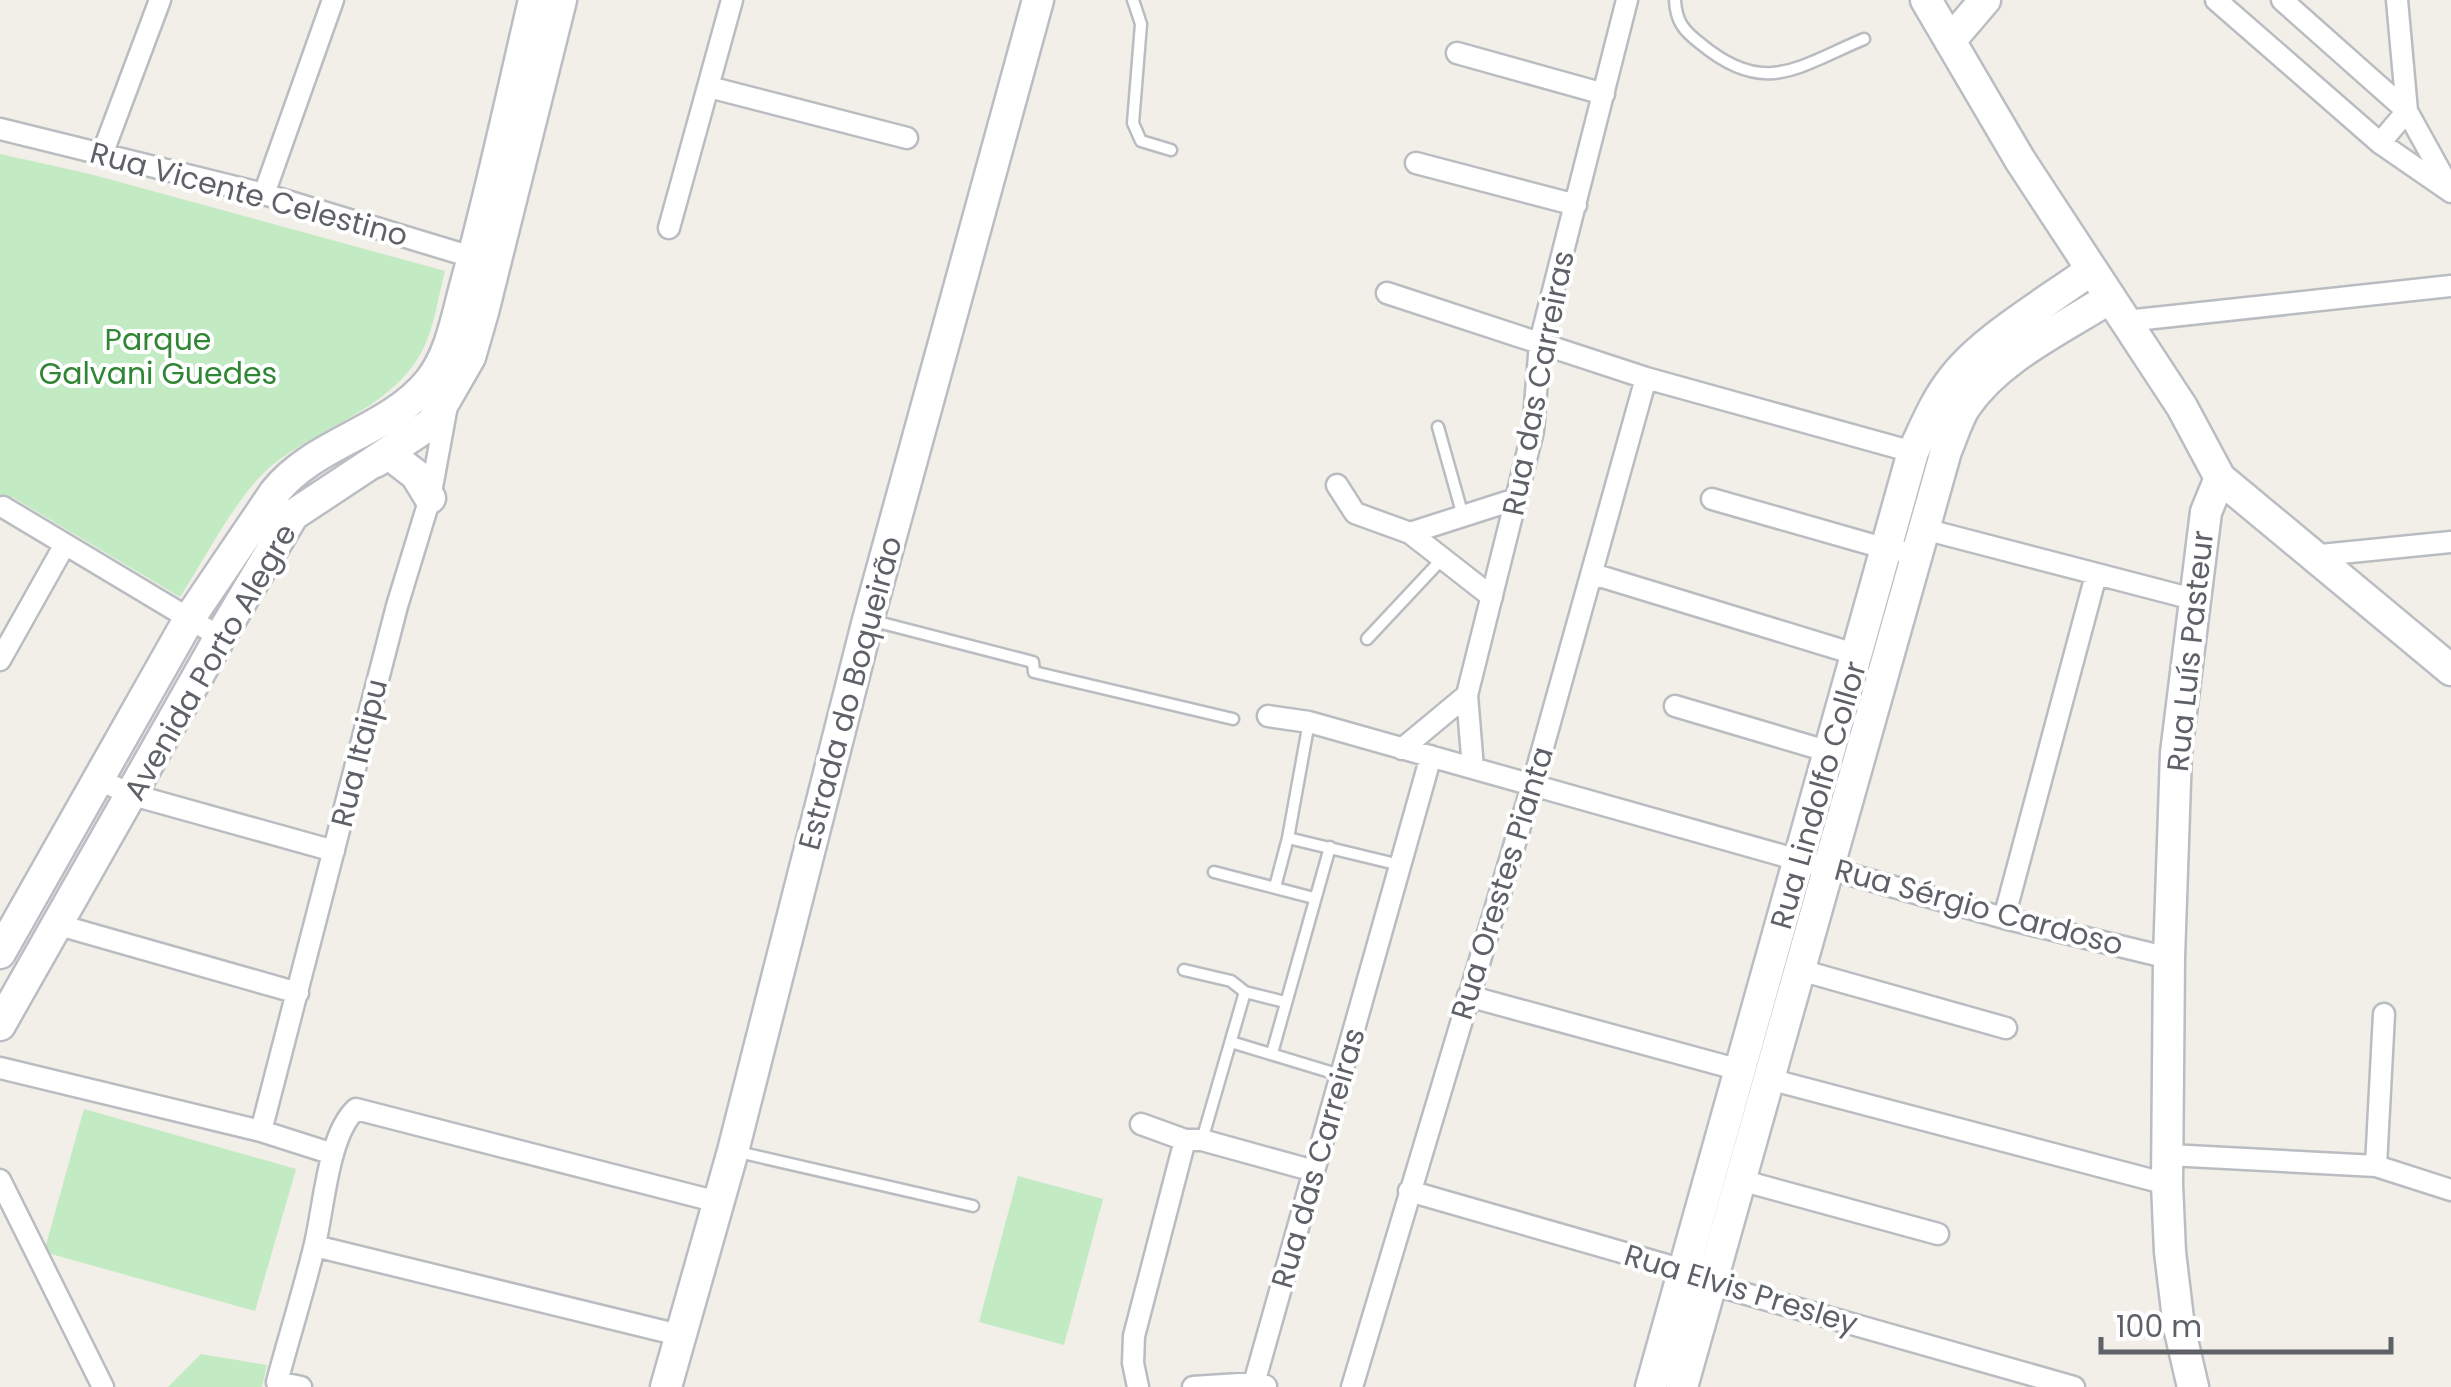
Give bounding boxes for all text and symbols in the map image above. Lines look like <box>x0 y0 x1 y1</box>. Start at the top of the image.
street label: Rua Vicente Celestino <box>85 131 413 257</box>
street label: Rua das Carreiras <box>1491 247 1585 519</box>
park label: Parque Galvani Guedes <box>39 318 277 395</box>
street label: Avenida Porto Alegre <box>113 516 307 808</box>
street label: Rua Luís Pasteur <box>2156 528 2224 774</box>
street label: Estrada do Boqueirão <box>787 531 913 855</box>
street label: Rua Lindolfo Collor <box>1759 656 1877 934</box>
street label: Rua Itaipu <box>320 674 398 832</box>
street label: Rua Orestes Pianta <box>1440 741 1564 1025</box>
street label: Rua Sérgio Cardoso <box>1830 848 2128 966</box>
street label: Rua das Carreiras <box>1260 1023 1376 1293</box>
street label: Rua Elvis Presley <box>1619 1233 1863 1345</box>
scale bar <box>2101 1292 2391 1354</box>
text: 100 m <box>2116 1305 2202 1348</box>

